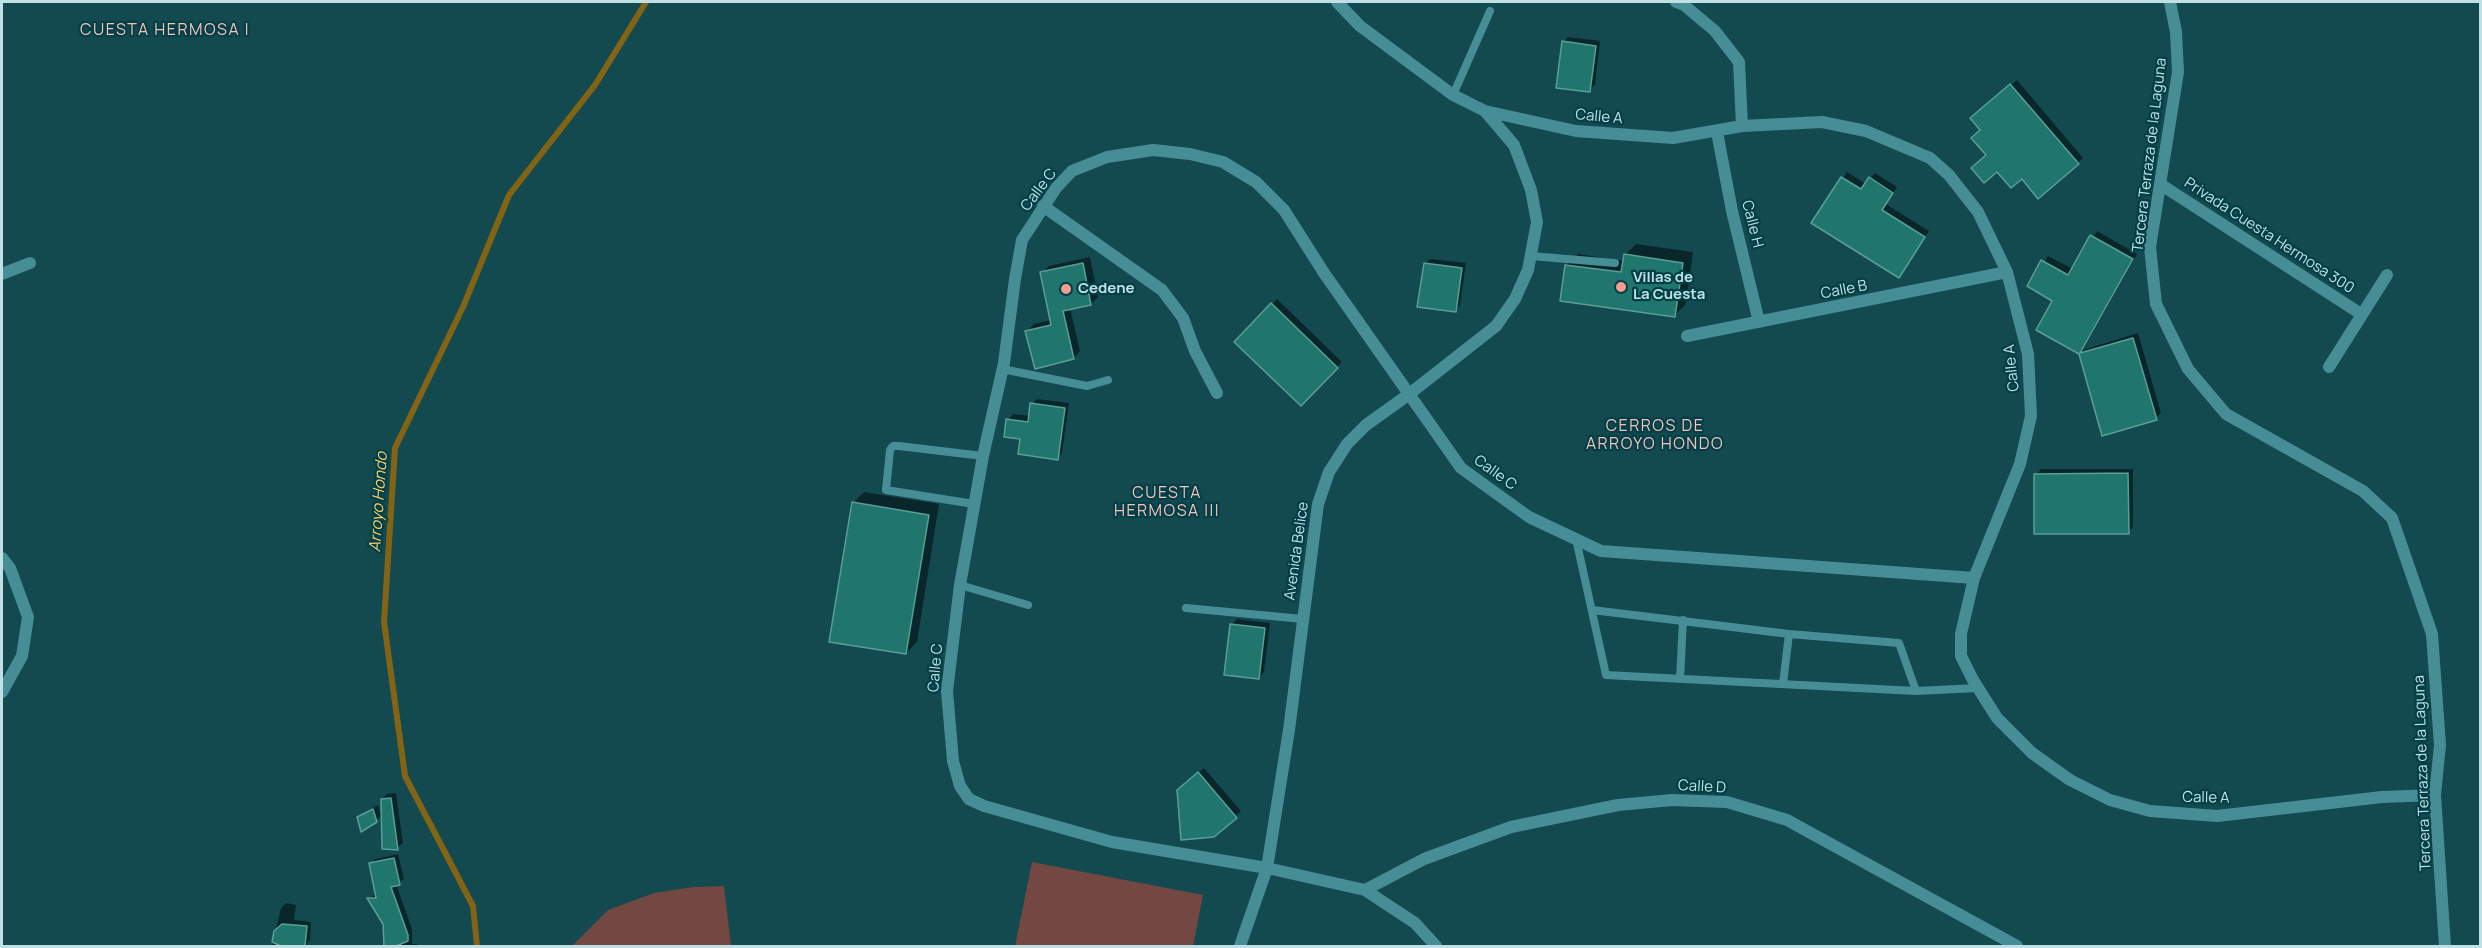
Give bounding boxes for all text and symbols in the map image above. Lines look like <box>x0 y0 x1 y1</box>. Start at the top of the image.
district label: CUESTA HERMOSA I <box>80 21 250 41</box>
street label: Tercera Terraza de la Laguna <box>2129 57 2171 253</box>
street label: Calle A <box>1575 106 1623 128</box>
street label: Calle C <box>1017 165 1061 215</box>
street label: Privada Cuesta Hermosa 300 <box>2181 174 2357 298</box>
street label: Calle H <box>1737 198 1767 250</box>
place label: Villas de La Cuesta <box>1633 269 1705 304</box>
street label: Calle B <box>1819 277 1869 303</box>
place label: Cedene <box>1078 280 1134 298</box>
marker: Villas de La Cuesta <box>1614 280 1628 294</box>
marker: Cedene <box>1059 282 1073 296</box>
street label: Calle A <box>2001 344 2023 392</box>
district label: CERROS DE ARROYO HONDO <box>1586 417 1724 455</box>
water label: Arroyo Hondo <box>366 451 392 553</box>
street label: Calle C <box>1470 451 1520 495</box>
district label: CUESTA HERMOSA III <box>1114 484 1220 522</box>
street label: Avenida Belice <box>1281 501 1313 601</box>
street label: Calle C <box>925 643 947 693</box>
street label: Tercera Terraza de la Laguna <box>2411 675 2435 871</box>
street label: Calle D <box>1678 777 1726 797</box>
street label: Calle A <box>2182 789 2230 807</box>

